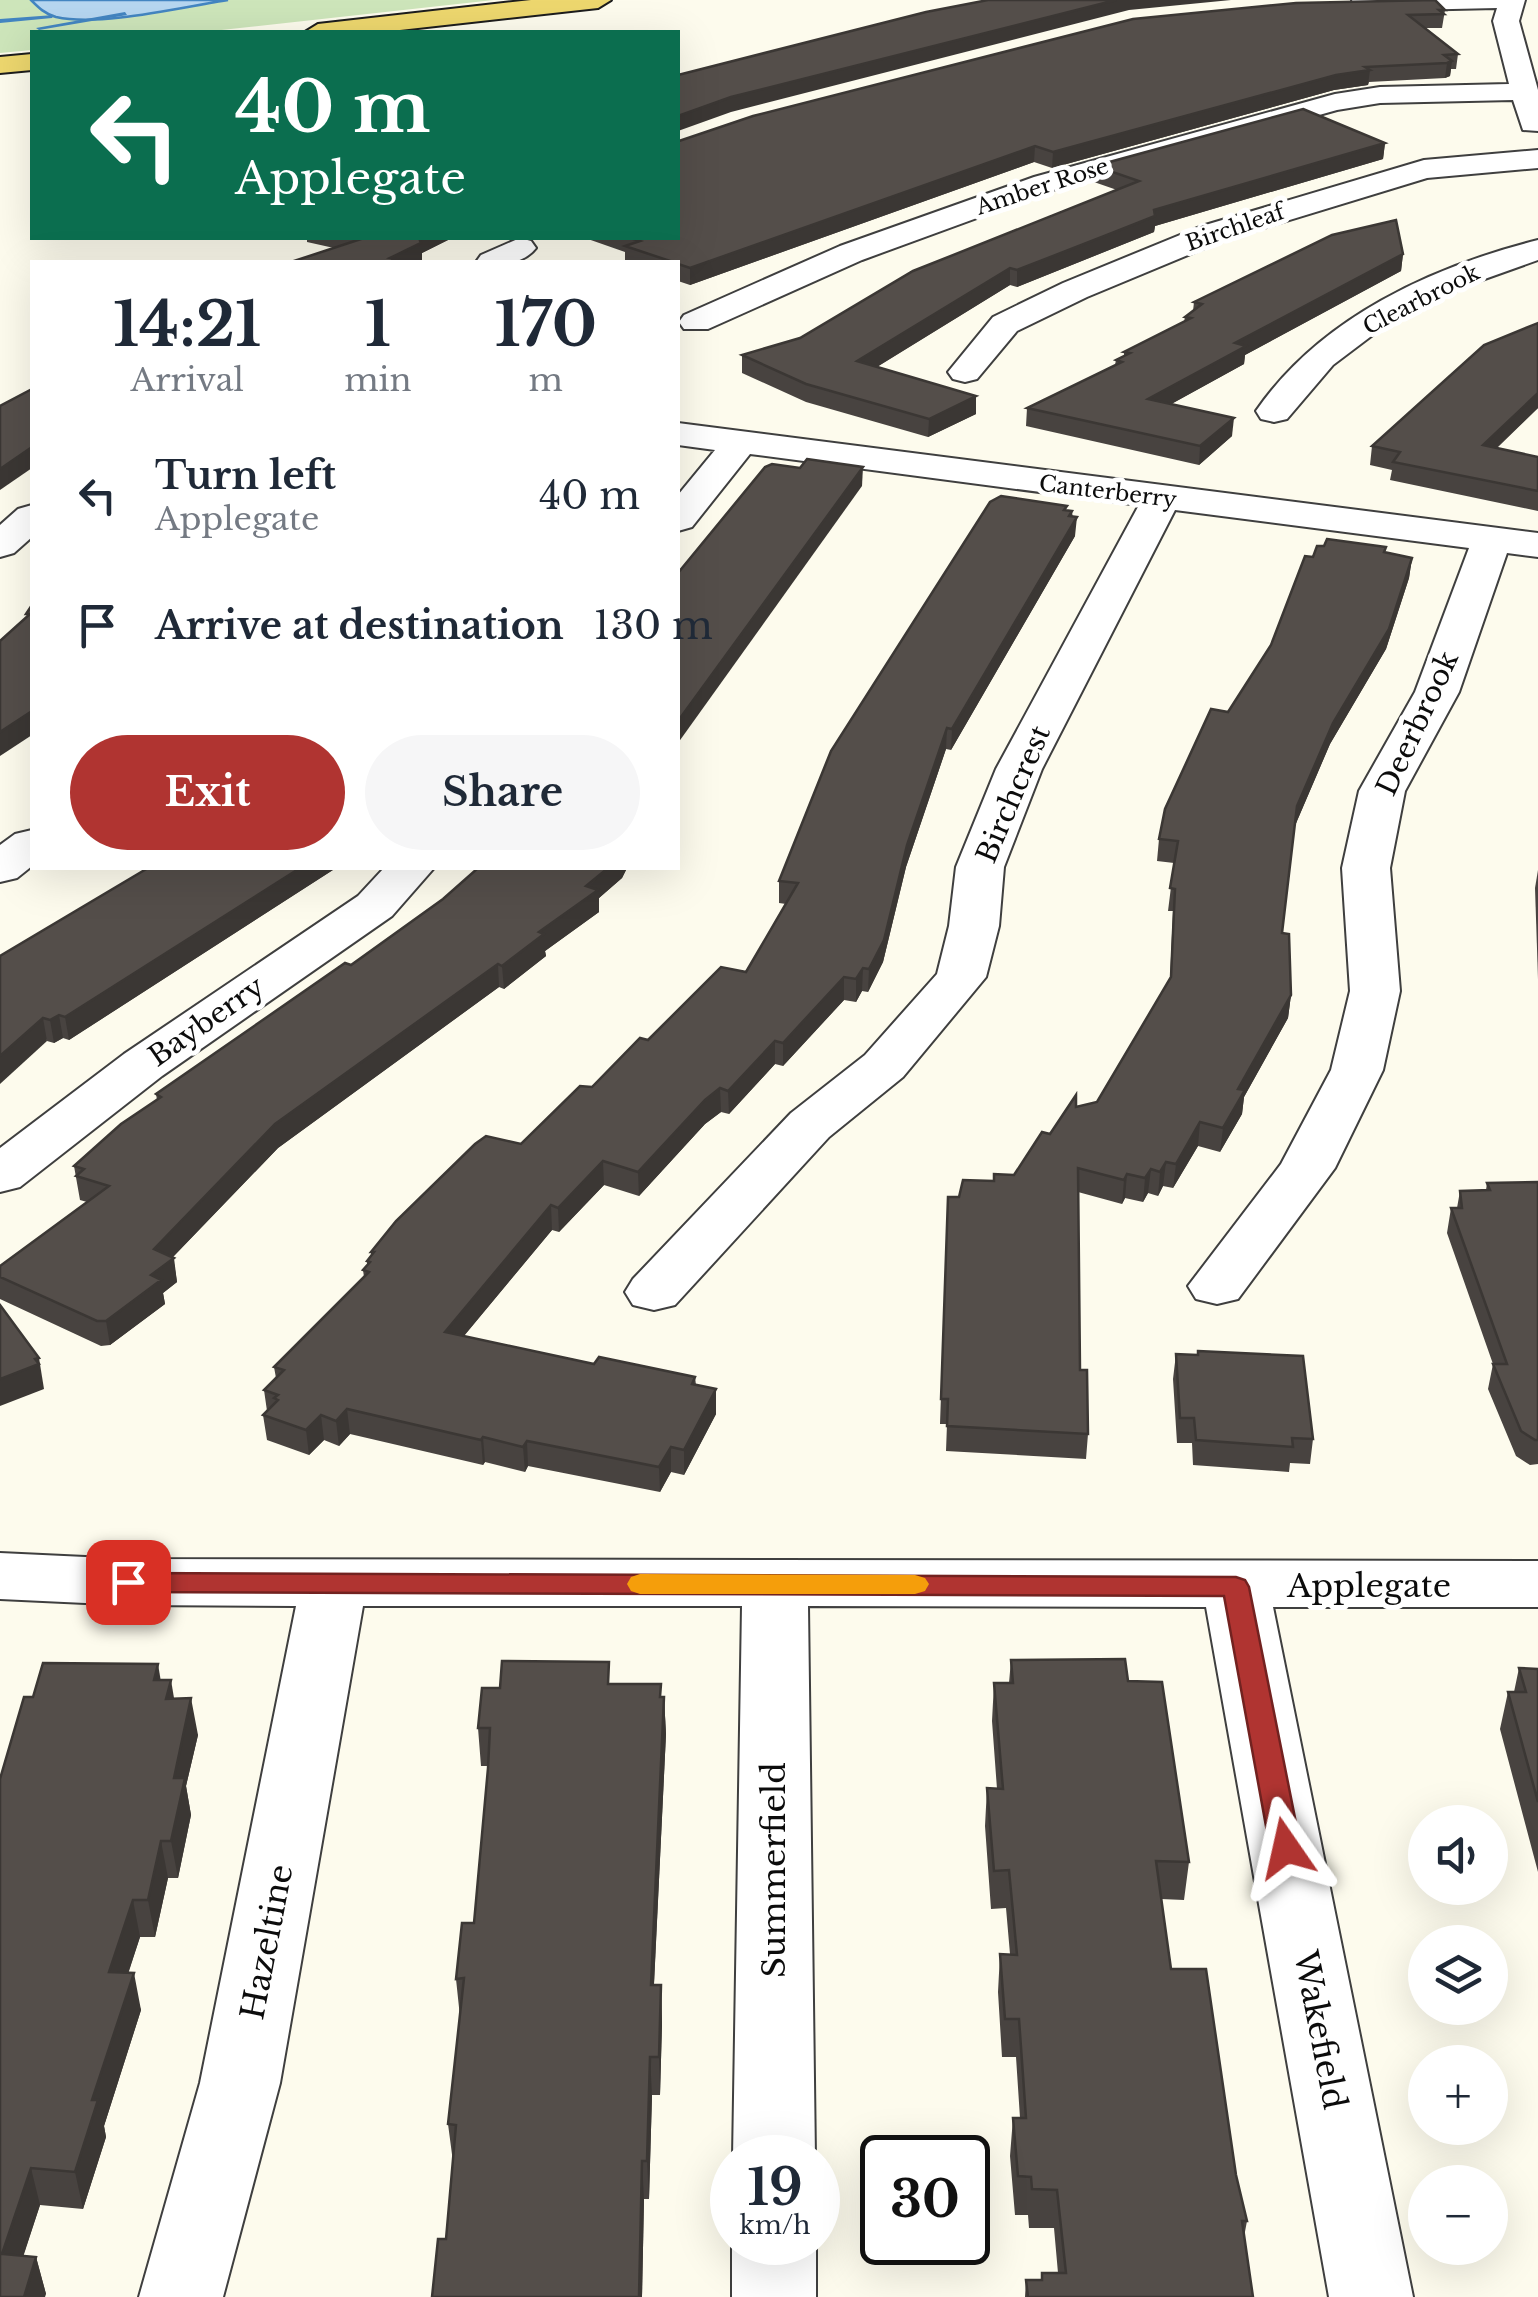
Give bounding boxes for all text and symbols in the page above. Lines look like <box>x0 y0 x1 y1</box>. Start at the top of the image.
text: 40 m <box>235 64 430 151</box>
icon: left <box>70 70 200 200</box>
text: Applegate <box>235 150 466 206</box>
street label: Amber Rose <box>971 152 1112 221</box>
street label: Birchleaf <box>1182 197 1291 257</box>
street label: Clearbrook <box>1358 258 1484 340</box>
text: 14:21 <box>113 288 261 362</box>
text: 1 <box>365 288 391 362</box>
text: 170 <box>495 288 597 362</box>
text: Arrival <box>130 360 244 400</box>
text: min <box>344 360 412 400</box>
text: m <box>529 360 563 400</box>
text: Turn left <box>155 452 336 499</box>
icon: left <box>70 468 125 523</box>
street label: Canterberry <box>1038 470 1178 513</box>
text: 40 m <box>539 472 640 519</box>
text: Applegate <box>155 499 319 539</box>
icon: arrive <box>70 598 125 653</box>
text: Arrive at destination <box>155 602 564 649</box>
text: 130 m <box>594 602 713 649</box>
street label: Deerbrook <box>1369 645 1466 801</box>
street label: Birchcrest <box>969 720 1058 868</box>
button: Exit <box>70 735 345 850</box>
button: Share <box>365 735 640 850</box>
street label: Bayberry <box>142 969 271 1074</box>
pin <box>86 1540 171 1625</box>
icon: arrive <box>101 1555 156 1610</box>
street label: Applegate <box>1286 1566 1451 1606</box>
street label: Summerfield <box>754 1762 794 1978</box>
position arrow <box>1234 1796 1338 1900</box>
map controls <box>1408 1805 1508 2265</box>
button: sound <box>1408 1805 1508 1905</box>
street label: Hazeltine <box>232 1861 302 2023</box>
button: layers <box>1408 1925 1508 2025</box>
street label: Wakefield <box>1285 1946 1355 2113</box>
button: + <box>1408 2045 1508 2145</box>
speed limit sign: 30 <box>860 2135 990 2265</box>
text: 19 <box>747 2156 803 2219</box>
button: − <box>1408 2165 1508 2265</box>
text: km/h <box>740 2210 810 2241</box>

